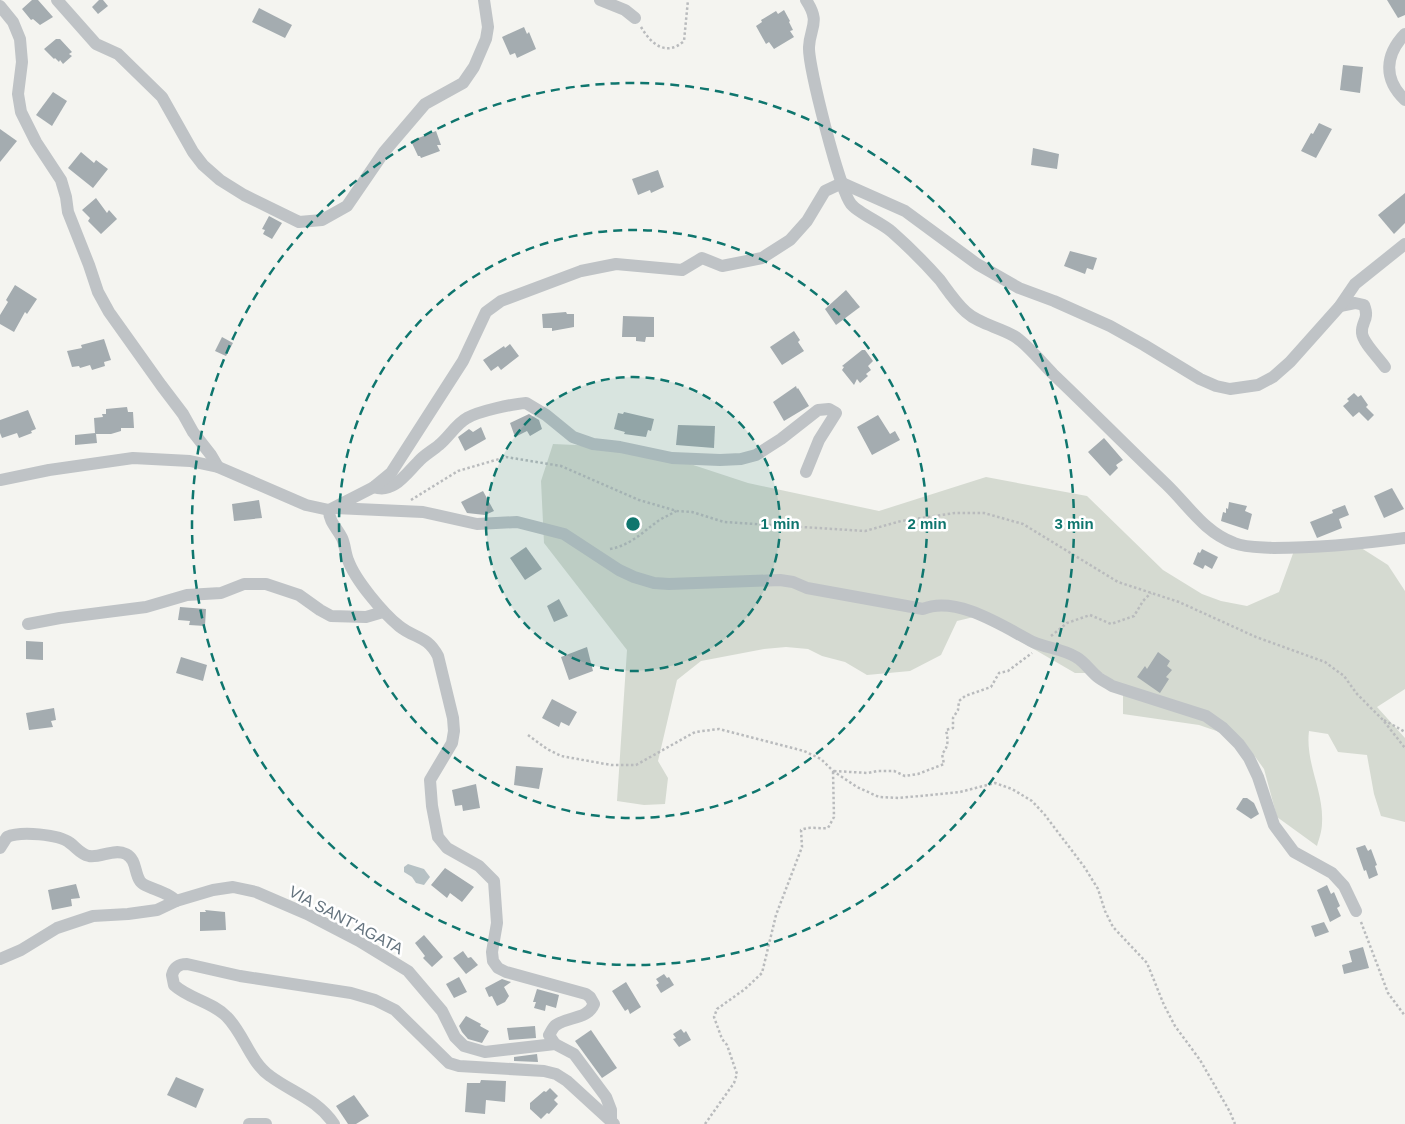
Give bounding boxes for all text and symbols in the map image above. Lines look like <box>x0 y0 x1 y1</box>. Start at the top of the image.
centre of rings <box>624 515 642 533</box>
text: 1 min <box>760 515 800 532</box>
text: 2 min <box>907 515 947 532</box>
text: 3 min <box>1054 515 1094 532</box>
street label: VIA SANT'AGATA <box>286 883 406 957</box>

